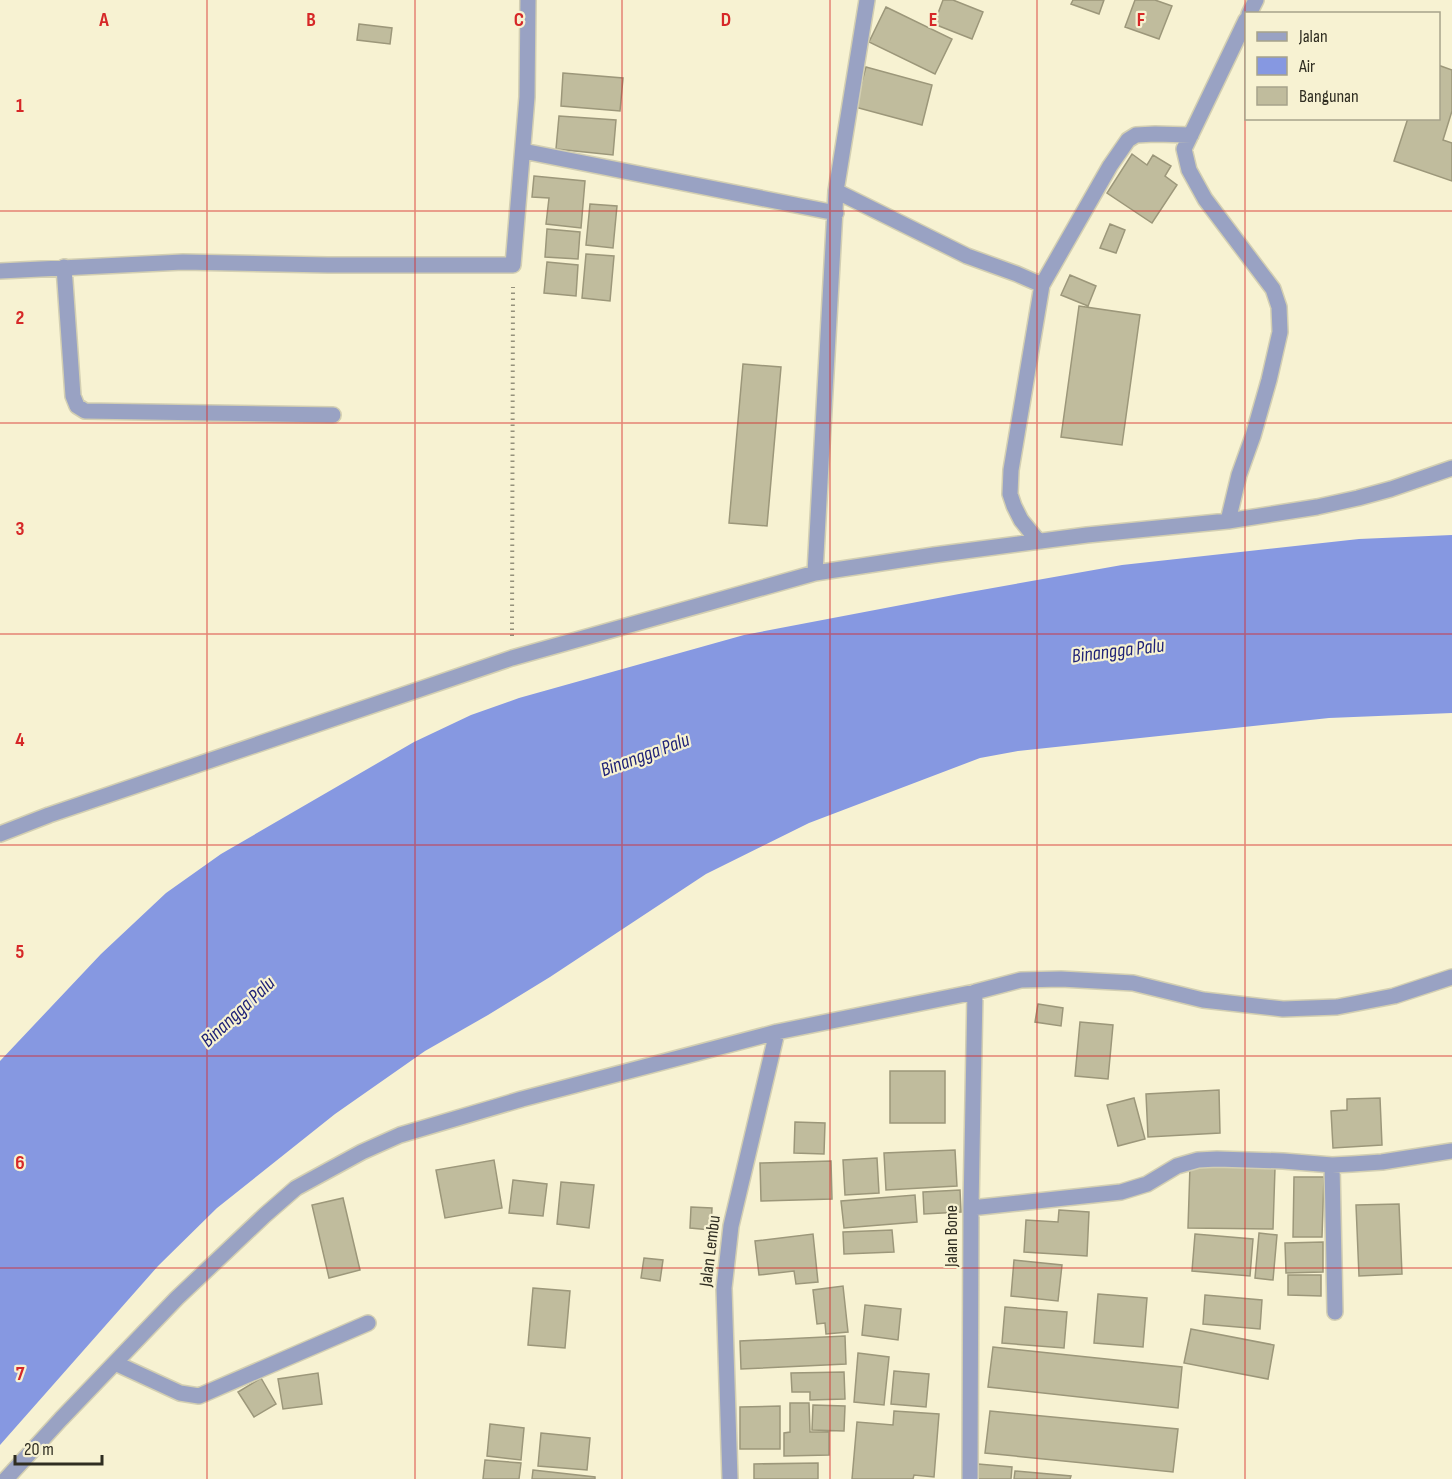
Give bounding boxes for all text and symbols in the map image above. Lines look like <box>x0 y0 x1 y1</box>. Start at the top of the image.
text: A <box>98 8 109 32</box>
text: B <box>306 8 316 32</box>
text: C <box>514 8 524 32</box>
text: D <box>721 8 731 32</box>
text: E <box>929 8 937 32</box>
text: F <box>1137 8 1145 32</box>
legend <box>1245 12 1440 120</box>
text: Jalan <box>1298 26 1328 47</box>
text: Air <box>1298 56 1315 77</box>
text: Bangunan <box>1299 86 1359 107</box>
text: 1 <box>16 94 24 118</box>
text: 2 <box>16 306 24 330</box>
text: 3 <box>16 517 25 541</box>
water label: Binangga Palu <box>1070 633 1166 669</box>
text: 4 <box>15 728 25 752</box>
water label: Binangga Palu <box>597 728 694 782</box>
text: 5 <box>16 940 25 964</box>
water label: Binangga Palu <box>196 971 281 1052</box>
text: 6 <box>15 1151 25 1175</box>
street label: Jalan Bone <box>941 1205 962 1268</box>
street label: Jalan Lembu <box>695 1214 725 1289</box>
text: 7 <box>16 1362 25 1386</box>
scale bar <box>15 1428 102 1466</box>
text: 20 m <box>24 1439 54 1460</box>

